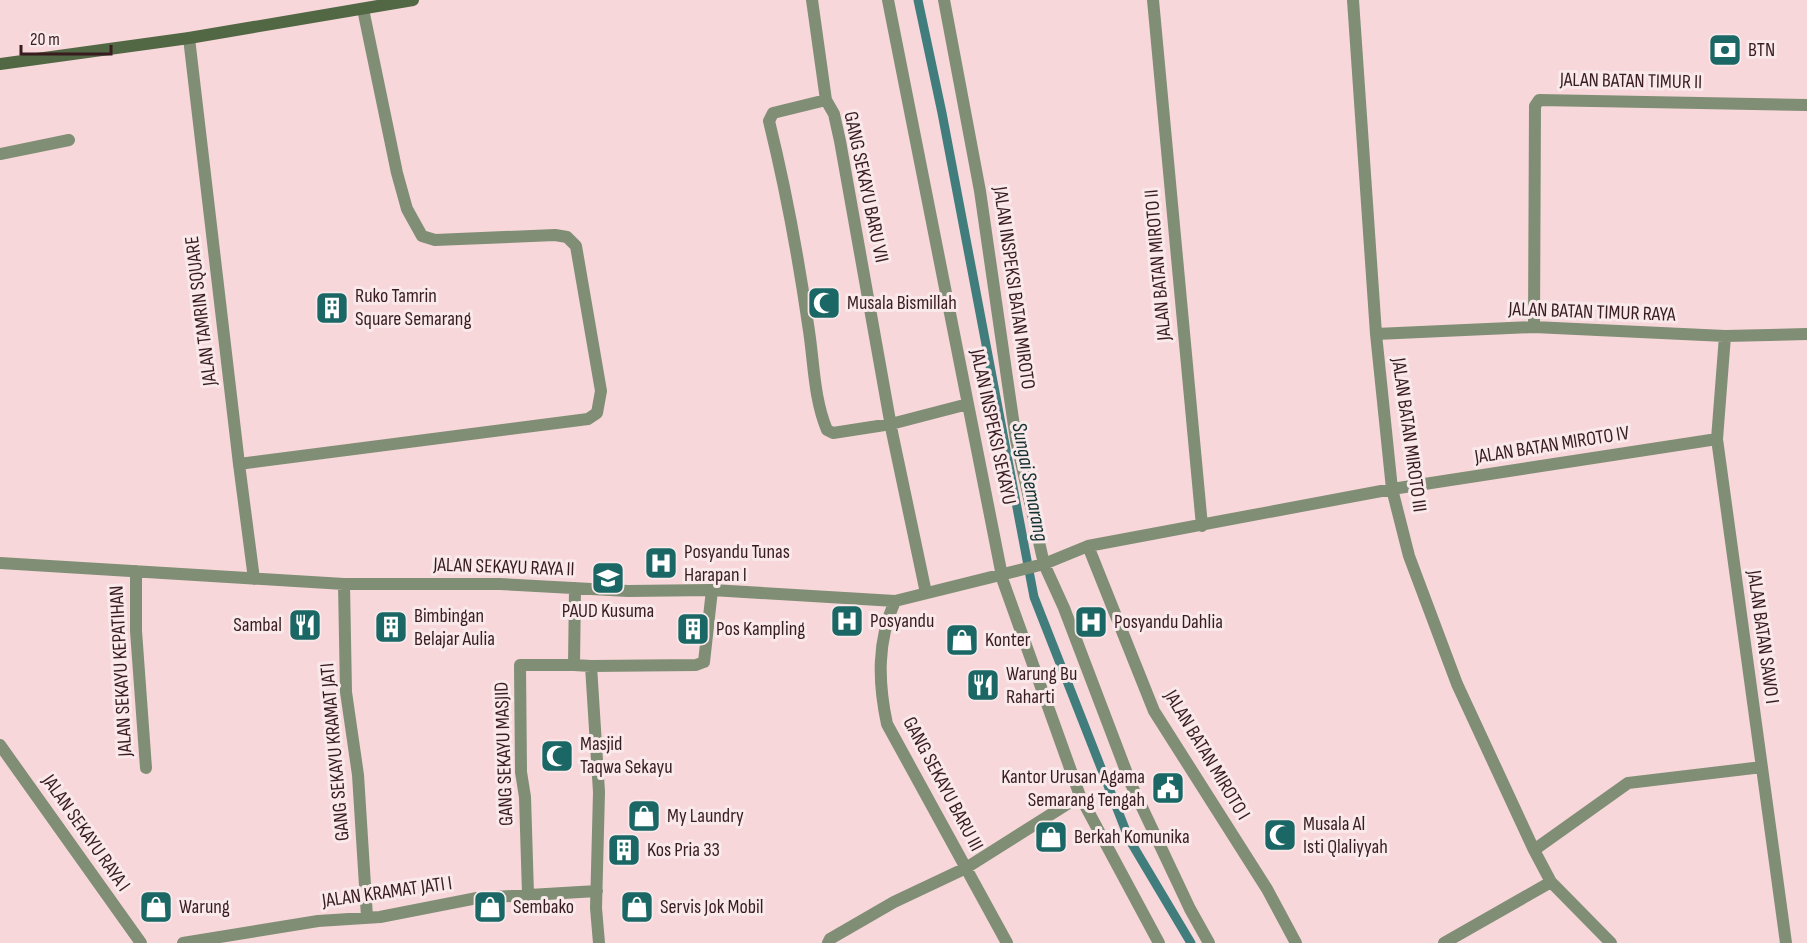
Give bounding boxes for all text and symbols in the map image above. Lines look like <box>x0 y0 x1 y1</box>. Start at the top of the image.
scale bar <box>21 18 111 56</box>
text: 20 m <box>30 29 60 50</box>
bank icon: BTN <box>1707 32 1743 68</box>
place label: BTN <box>1748 38 1775 62</box>
street label: JALAN BATAN TIMUR II <box>1559 68 1702 94</box>
street label: GANG SEKAYU BARU VII <box>838 109 894 265</box>
street label: JALAN INSPEKSI BATAN MIROTO <box>988 184 1040 391</box>
street label: JALAN BATAN MIROTO II <box>1139 189 1177 342</box>
street label: JALAN TAMRIN SQUARE <box>180 235 222 388</box>
place label: Ruko Tamrin Square Semarang <box>355 284 471 331</box>
mosque icon: Musala Bismillah <box>806 285 842 321</box>
building icon: Ruko Tamrin Square Semarang <box>314 290 350 326</box>
place label: Musala Bismillah <box>847 291 957 315</box>
street label: JALAN BATAN TIMUR RAYA <box>1507 297 1676 327</box>
street label: JALAN INSPEKSI SEKAYU <box>965 346 1021 507</box>
street label: JALAN BATAN MIROTO III <box>1386 355 1432 514</box>
water label: Sungai Semarang <box>1006 420 1054 544</box>
street label: JALAN BATAN MIROTO IV <box>1472 421 1631 469</box>
place label: Posyandu Tunas Harapan I <box>684 540 790 587</box>
hospital icon: Posyandu Tunas Harapan I <box>643 545 679 581</box>
street label: JALAN SEKAYU RAYA II <box>432 553 575 581</box>
school or university icon: PAUD Kusuma <box>590 560 626 596</box>
street label: JALAN BATAN SAWO I <box>1742 568 1784 705</box>
street label: JALAN SEKAYU KEPATIHAN <box>105 585 138 758</box>
place label: PAUD Kusuma <box>562 599 654 623</box>
hospital icon: Posyandu <box>829 603 865 639</box>
place label: Bimbingan Belajar Aulia <box>414 604 495 651</box>
hospital icon: Posyandu Dahlia <box>1073 604 1109 640</box>
restaurant icon: Sambal <box>287 607 323 643</box>
building icon: Bimbingan Belajar Aulia <box>373 609 409 645</box>
place label: Posyandu <box>870 609 934 633</box>
place label: Posyandu Dahlia <box>1114 610 1223 634</box>
building icon: Pos Kampling <box>675 611 711 647</box>
place label: Sambal <box>233 613 282 637</box>
place label: Pos Kampling <box>716 617 805 641</box>
shop icon: Konter <box>944 622 980 658</box>
place label: Konter <box>985 628 1031 652</box>
street label: GANG SEKAYU KRAMAT JATI <box>315 662 355 842</box>
place label: Warung Bu Raharti <box>1006 662 1077 709</box>
restaurant icon: Warung Bu Raharti <box>965 667 1001 703</box>
street label: GANG SEKAYU MASJID <box>489 682 519 826</box>
street label: JALAN BATAN MIROTO I <box>1158 685 1255 824</box>
street label: GANG SEKAYU BARU III <box>897 713 989 855</box>
place label: Masjid Taqwa Sekayu <box>580 732 673 779</box>
mosque icon: Masjid Taqwa Sekayu <box>539 738 575 774</box>
place label: Kantor Urusan Agama Semarang Tengah <box>1001 765 1145 812</box>
street label: JALAN SEKAYU RAYA I <box>36 769 135 896</box>
public building icon: Kantor Urusan Agama Semarang Tengah <box>1150 770 1186 806</box>
shop icon: My Laundry <box>626 798 662 834</box>
place label: My Laundry <box>667 804 744 828</box>
place label: Musala Al Isti Qlaliyyah <box>1303 812 1388 859</box>
mosque icon: Musala Al Isti Qlaliyyah <box>1262 817 1298 853</box>
shop icon: Berkah Komunika <box>1033 819 1069 855</box>
place label: Berkah Komunika <box>1074 825 1190 849</box>
building icon: Kos Pria 33 <box>606 832 642 868</box>
place label: Kos Pria 33 <box>647 838 720 862</box>
street label: JALAN KRAMAT JATI I <box>320 871 454 913</box>
shop icon: Warung <box>138 889 174 925</box>
shop icon: Sembako <box>472 889 508 925</box>
shop icon: Servis Jok Mobil <box>619 889 655 925</box>
place label: Warung <box>179 895 230 919</box>
place label: Sembako <box>513 895 574 919</box>
place label: Servis Jok Mobil <box>660 895 763 919</box>

